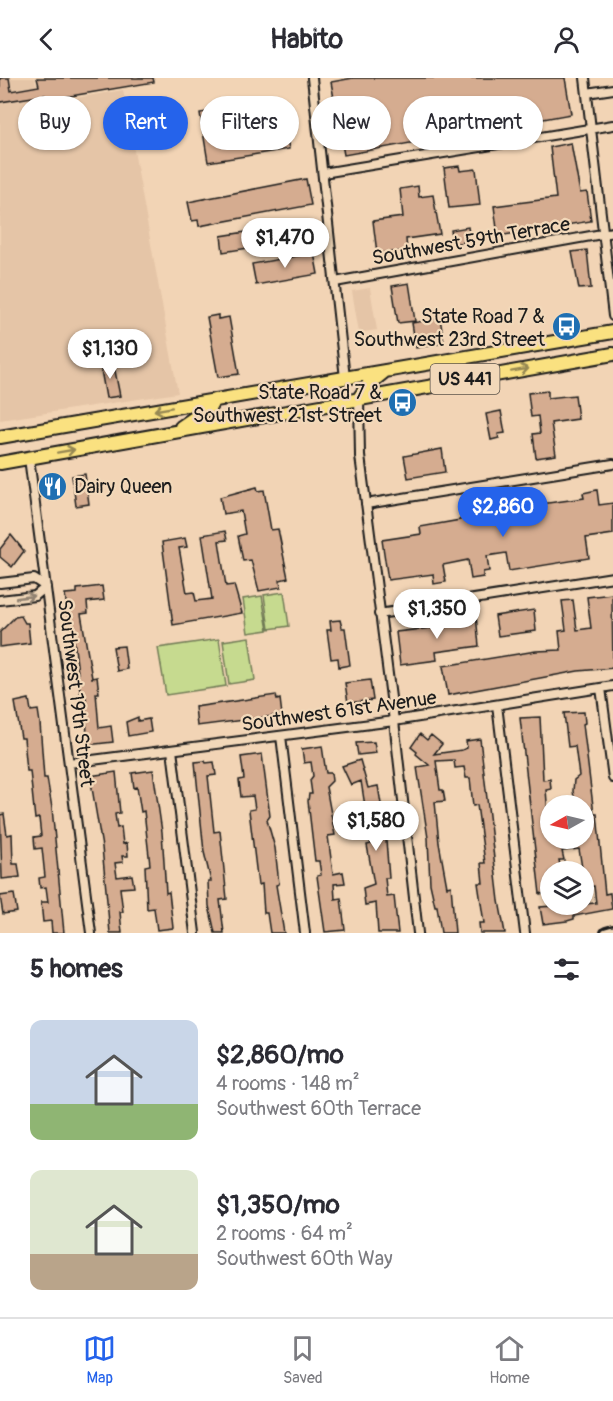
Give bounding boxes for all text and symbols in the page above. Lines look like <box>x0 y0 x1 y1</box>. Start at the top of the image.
icon: back <box>30 23 63 56</box>
text: Habito <box>270 23 343 56</box>
icon: person <box>550 23 583 56</box>
chip: Buy <box>18 96 91 150</box>
chip: Rent <box>103 96 188 150</box>
chip: Filters <box>200 96 299 150</box>
chip: New <box>311 96 391 150</box>
chip: Apartment <box>403 96 543 150</box>
street label: Southwest 59th Terrace <box>370 211 572 271</box>
pin: $1,470 <box>236 218 334 269</box>
text: $1,470 <box>255 225 315 250</box>
place label: State Road 7 & Southwest 23rd Street <box>354 304 546 352</box>
bus stop icon: State Road 7 & Southwest 23rd Street <box>550 311 582 343</box>
pin: $1,130 <box>61 329 159 380</box>
text: $1,130 <box>82 336 138 361</box>
road number: US 441 <box>430 364 500 394</box>
one-way arrow <box>510 364 529 375</box>
place label: State Road 7 & Southwest 21st Street <box>193 380 383 428</box>
bus stop icon: State Road 7 & Southwest 21st Street <box>387 387 419 419</box>
one-way arrow <box>154 404 173 415</box>
one-way arrow <box>56 445 75 456</box>
restaurant icon: Dairy Queen <box>37 470 69 502</box>
place label: Dairy Queen <box>74 474 172 499</box>
pin: $2,860 <box>454 487 552 538</box>
text: $2,860 <box>472 494 534 519</box>
pin: $1,350 <box>388 589 486 640</box>
one-way arrow <box>14 591 34 602</box>
text: $1,350 <box>407 596 467 621</box>
street label: Southwest 19th Street <box>52 598 100 789</box>
street label: Southwest 61st Avenue <box>240 685 438 737</box>
north arrow <box>540 795 594 849</box>
map controls <box>540 795 594 915</box>
pin: $1,580 <box>327 801 425 852</box>
text: $1,580 <box>347 808 405 833</box>
button: layers <box>540 861 594 915</box>
text: 5 homes <box>30 953 123 985</box>
icon: filters <box>550 953 583 986</box>
text: $2,860/mo <box>216 1039 344 1071</box>
icon: home <box>78 1044 150 1116</box>
text: 4 rooms · 148 m² <box>216 1071 360 1096</box>
text: Southwest 60th Terrace <box>216 1096 421 1121</box>
text: $1,350/mo <box>216 1189 340 1221</box>
icon: home <box>78 1194 150 1266</box>
text: 2 rooms · 64 m² <box>216 1221 353 1246</box>
text: Southwest 60th Way <box>216 1246 393 1271</box>
tab: Map <box>83 1332 116 1388</box>
tab: Saved <box>283 1332 323 1388</box>
tab: Home <box>489 1332 530 1388</box>

